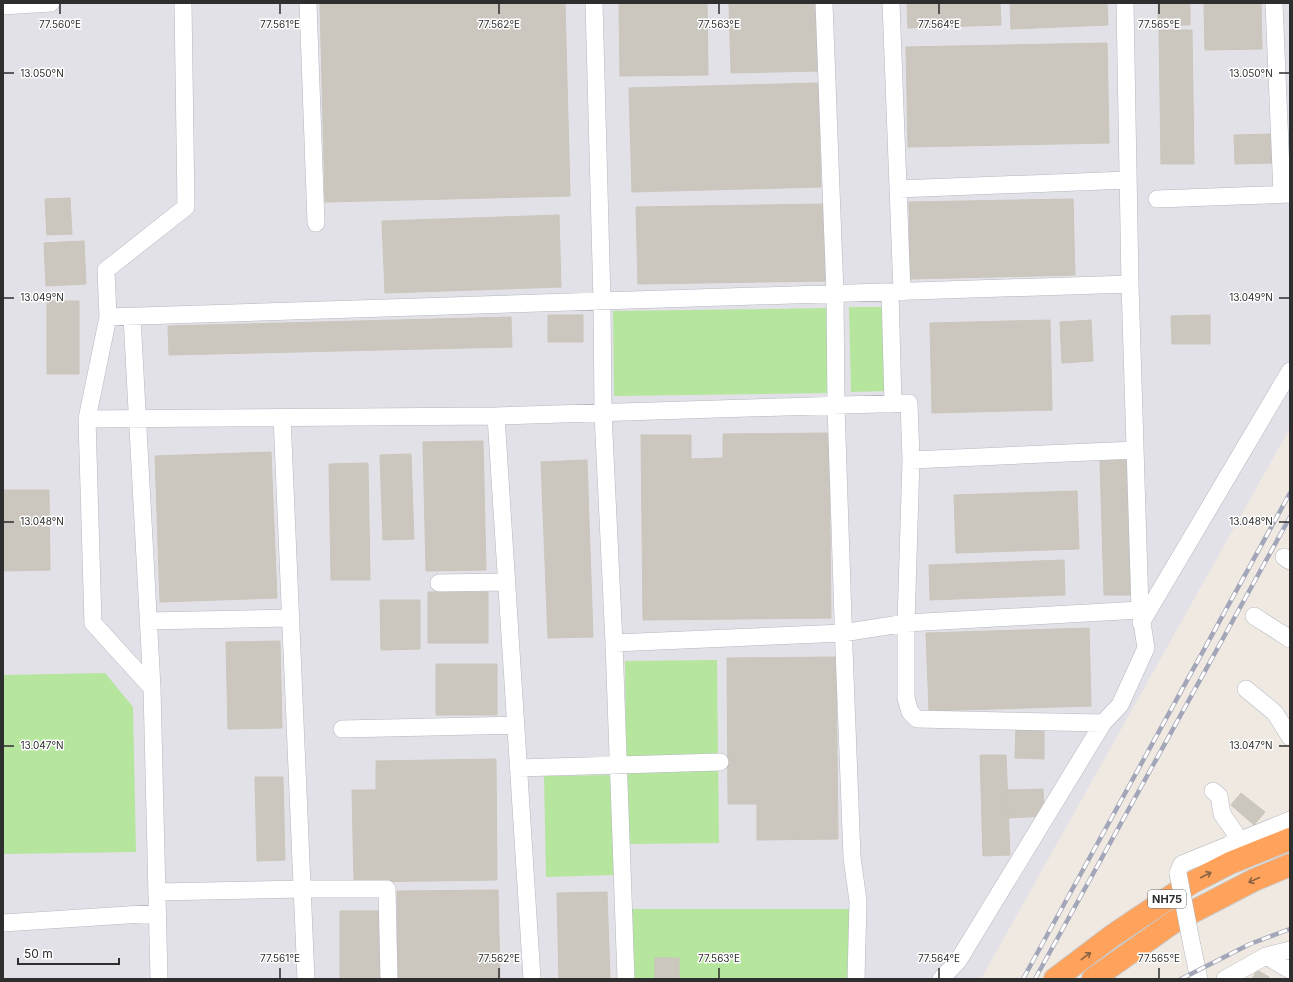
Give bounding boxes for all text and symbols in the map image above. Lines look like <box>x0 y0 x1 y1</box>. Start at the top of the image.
text: 77.560°E <box>39 18 81 30</box>
text: 77.561°E <box>260 18 300 30</box>
text: 77.562°E <box>478 18 520 30</box>
text: 77.563°E <box>698 18 740 30</box>
text: 77.564°E <box>918 18 960 30</box>
text: 77.565°E <box>1138 18 1180 30</box>
text: 13.050°N <box>20 67 64 79</box>
text: 13.050°N <box>1229 67 1273 79</box>
text: 13.049°N <box>20 291 64 303</box>
text: 13.049°N <box>1229 291 1273 303</box>
text: 13.048°N <box>20 515 64 527</box>
text: 13.048°N <box>1229 515 1273 527</box>
text: 13.047°N <box>20 739 64 751</box>
text: 13.047°N <box>1229 739 1273 751</box>
one-way arrow <box>1199 871 1211 878</box>
one-way arrow <box>1248 877 1260 884</box>
road number: NH75 <box>1148 890 1186 908</box>
scale bar <box>18 940 119 966</box>
text: 50 m <box>24 946 53 961</box>
one-way arrow <box>1081 951 1092 960</box>
text: 77.561°E <box>260 952 300 964</box>
text: 77.562°E <box>478 952 520 964</box>
text: 77.563°E <box>698 952 740 964</box>
text: 77.564°E <box>918 952 960 964</box>
text: 77.565°E <box>1138 952 1180 964</box>

